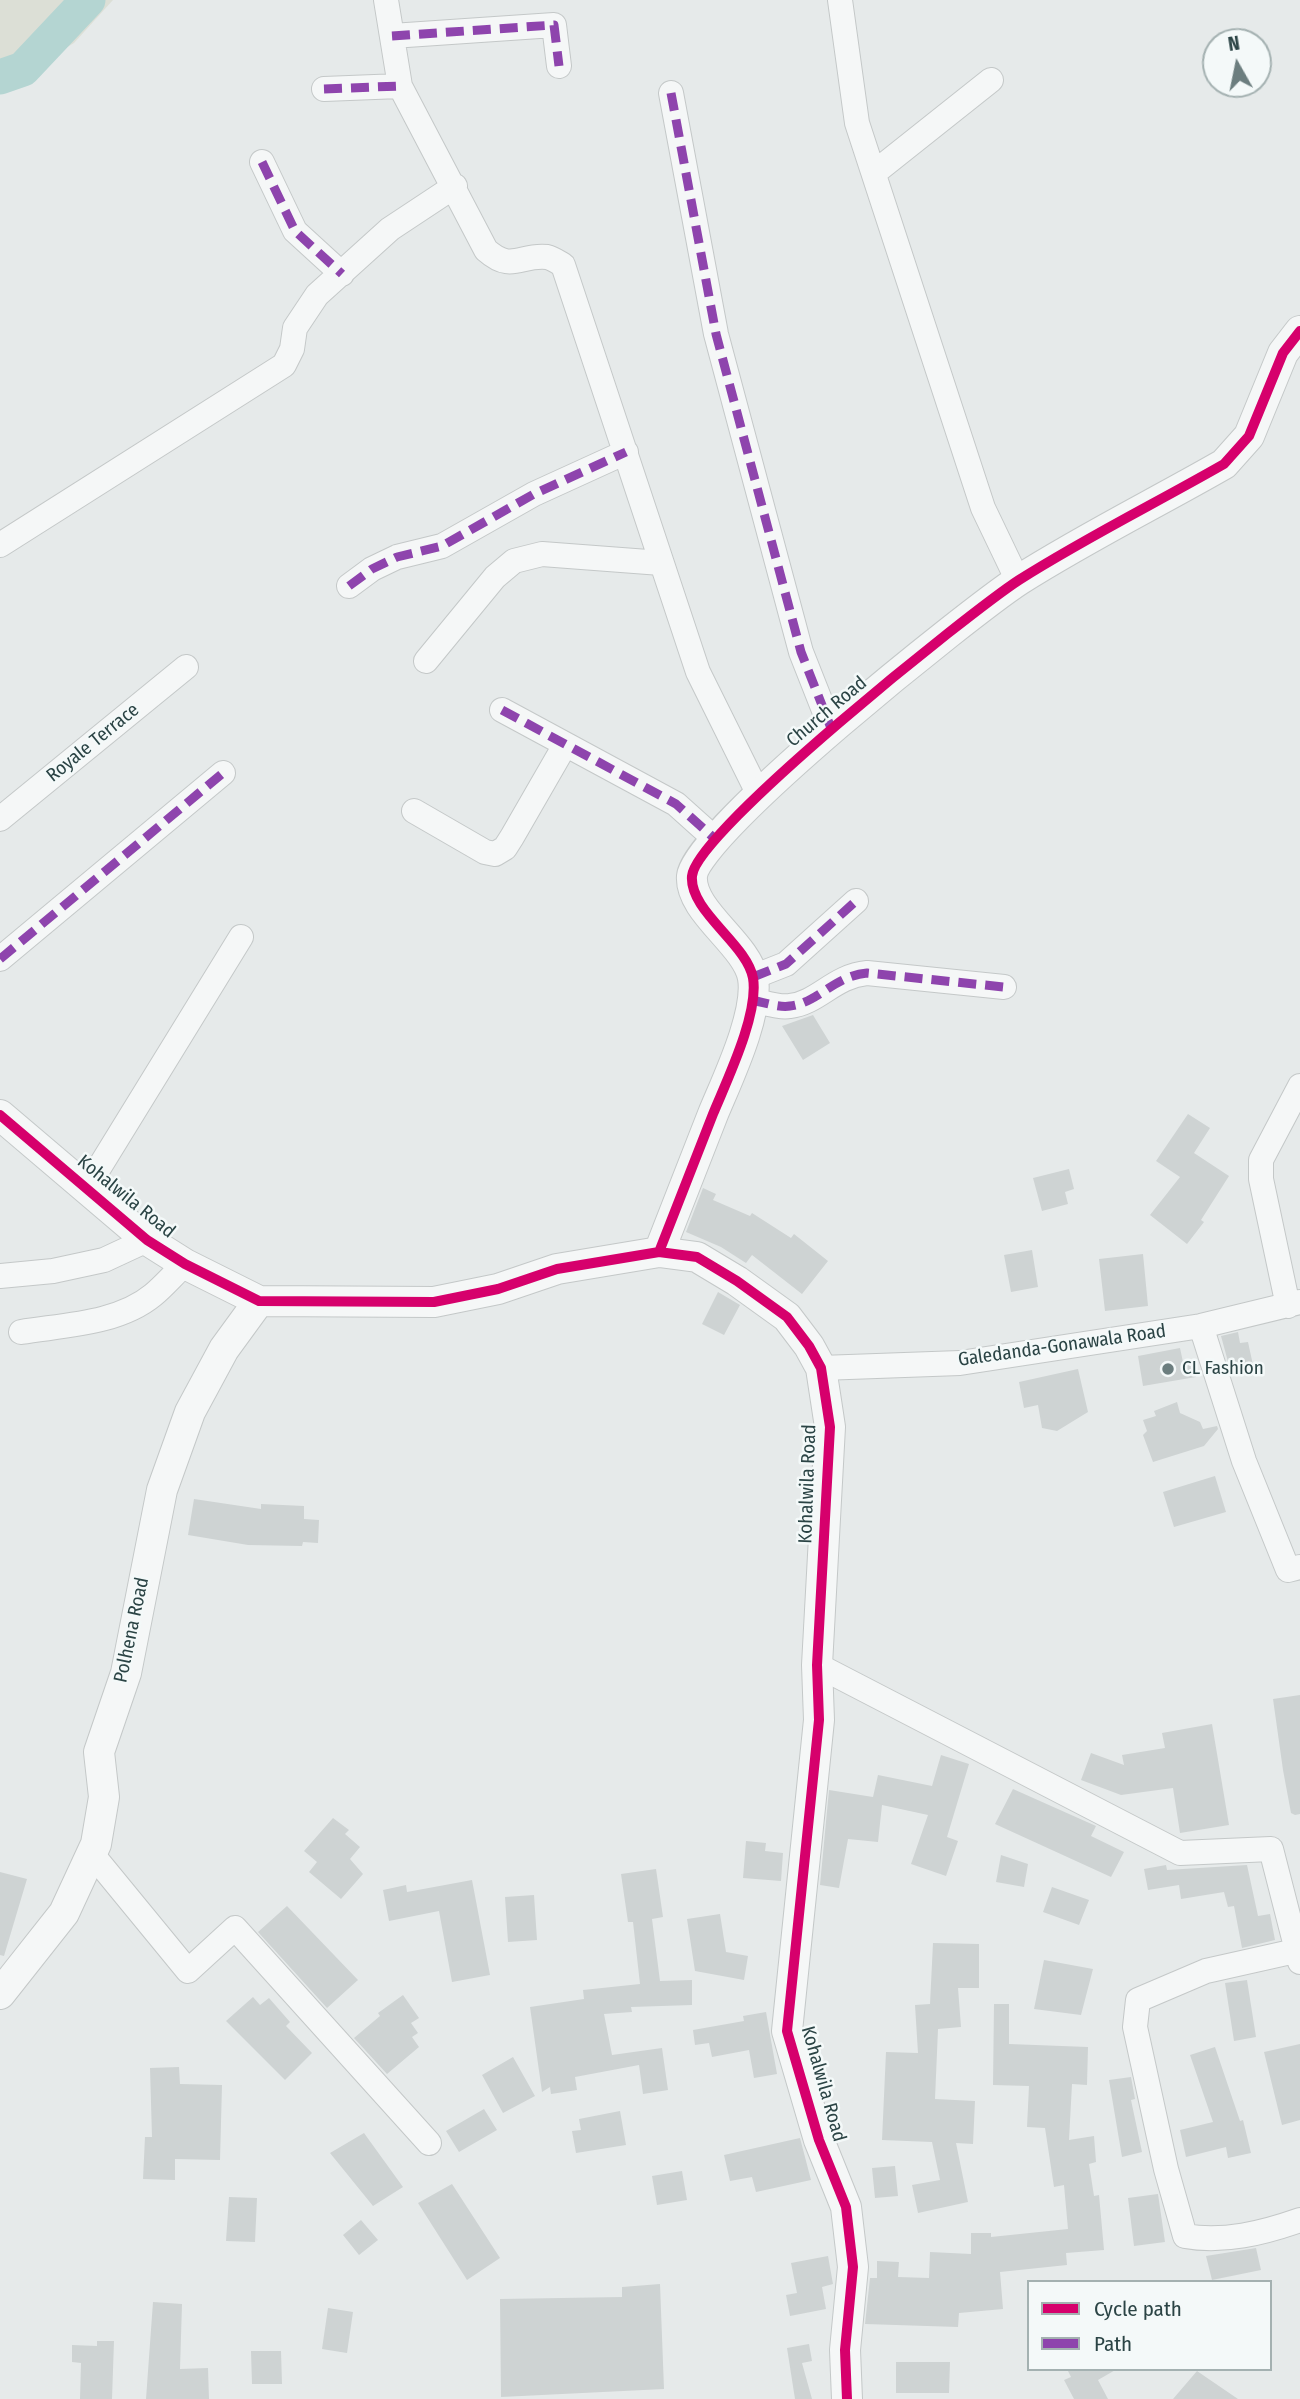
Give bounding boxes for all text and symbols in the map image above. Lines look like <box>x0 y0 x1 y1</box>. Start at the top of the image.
north arrow <box>1202 28 1272 98</box>
text: N <box>1227 31 1241 56</box>
street label: Church Road <box>782 672 872 752</box>
street label: Royale Terrace <box>42 699 144 787</box>
street label: Kohalwila Road <box>72 1151 180 1243</box>
street label: Galedanda-Gonawala Road <box>957 1320 1167 1372</box>
place label: CL Fashion <box>1182 1358 1264 1380</box>
marker: CL Fashion <box>1160 1361 1176 1377</box>
street label: Kohalwila Road <box>795 1424 821 1544</box>
street label: Polhena Road <box>110 1575 154 1685</box>
street label: Kohalwila Road <box>796 2024 850 2144</box>
legend <box>1027 2280 1272 2371</box>
text: Cycle path <box>1094 2296 1182 2322</box>
text: Path <box>1094 2331 1132 2357</box>

